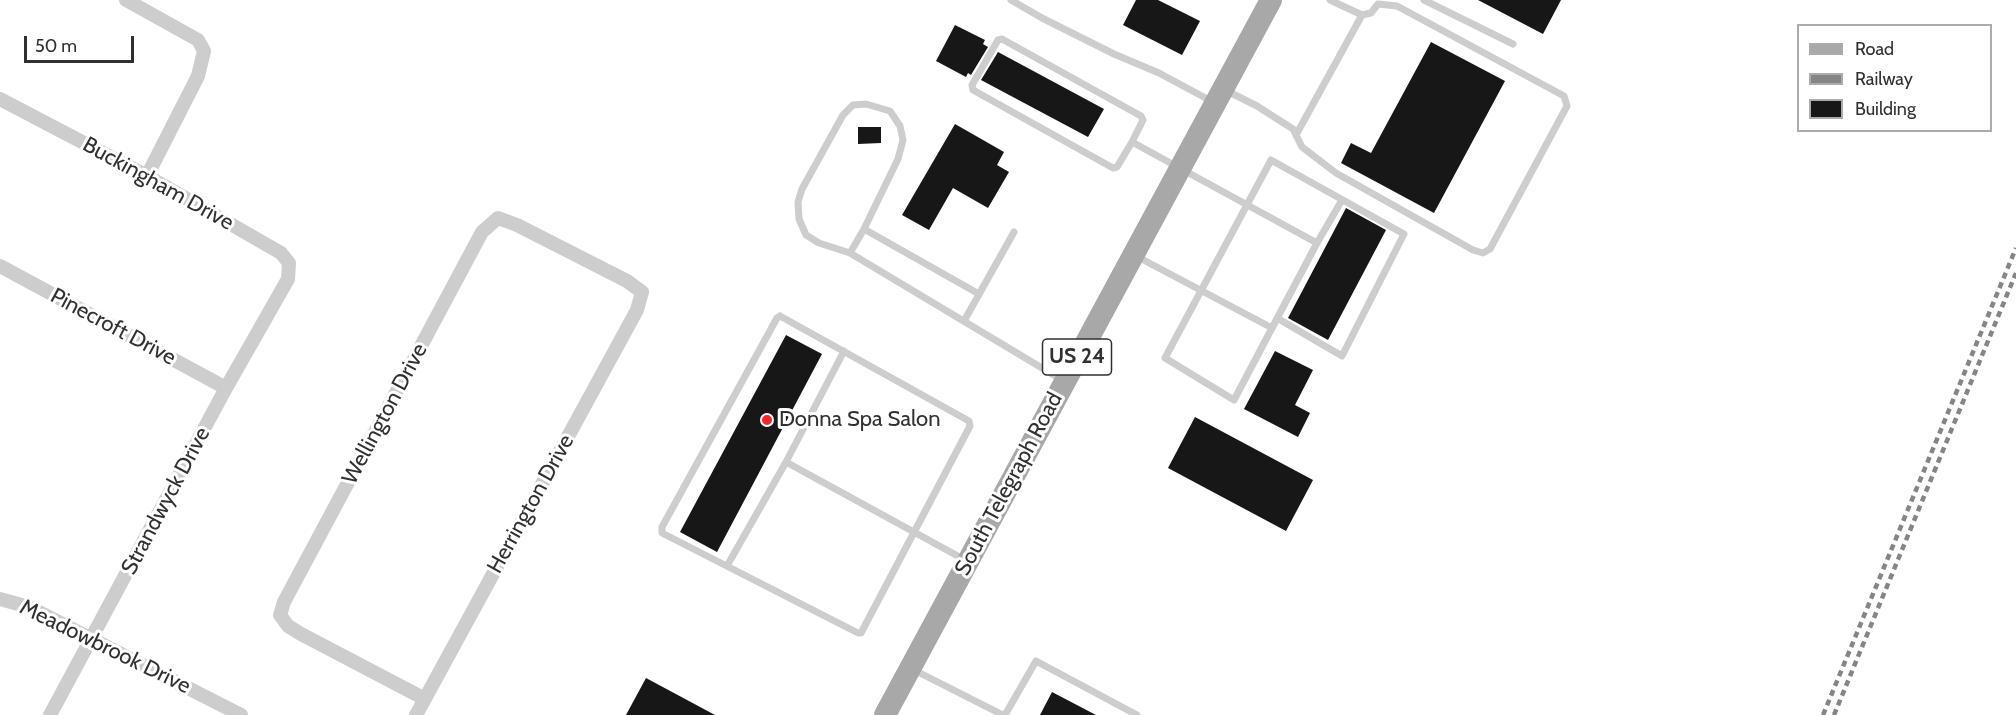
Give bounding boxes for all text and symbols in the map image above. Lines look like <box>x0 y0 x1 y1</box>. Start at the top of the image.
scale bar <box>27 24 136 62</box>
legend <box>1797 24 1992 132</box>
text: 50 m <box>35 35 77 57</box>
text: Road <box>1855 38 1894 60</box>
text: Railway <box>1855 68 1913 90</box>
text: Building <box>1855 98 1916 120</box>
street label: Buckingham Drive <box>78 132 238 236</box>
street label: Pinecroft Drive <box>46 283 180 371</box>
street label: Wellington Drive <box>337 339 433 489</box>
road number: US 24 <box>1042 339 1112 375</box>
street label: South Telegraph Road <box>950 388 1068 580</box>
place label: Donna Spa Salon <box>779 407 940 433</box>
marker: Donna Spa Salon <box>760 413 774 427</box>
street label: Strandwyck Drive <box>116 423 216 579</box>
street label: Herrington Drive <box>482 430 580 578</box>
street label: Meadowbrook Drive <box>15 594 195 700</box>

